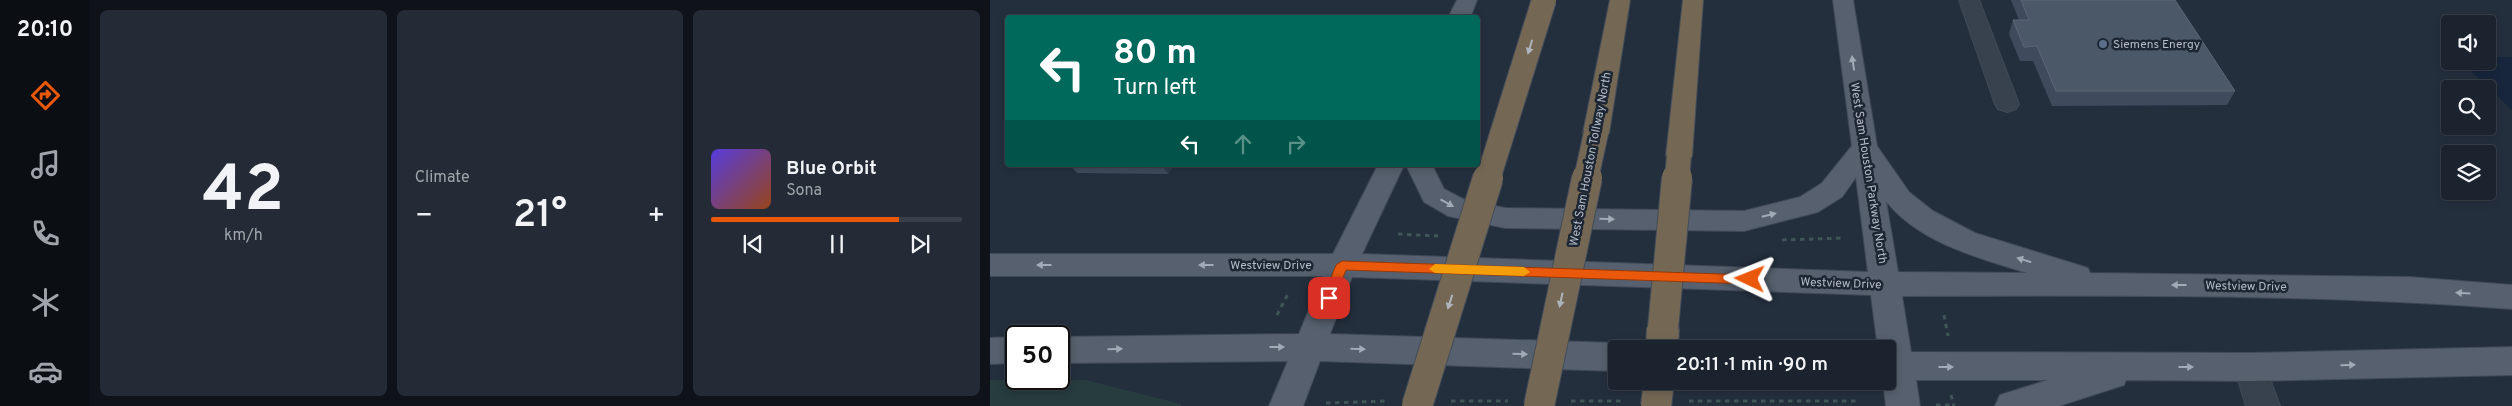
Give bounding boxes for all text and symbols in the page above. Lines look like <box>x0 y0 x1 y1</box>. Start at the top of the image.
map controls <box>2441 15 2496 200</box>
button: sound <box>2441 15 2496 70</box>
text: 20:10 <box>17 17 73 44</box>
text: 80 m <box>1113 32 1197 76</box>
icon: left <box>1030 35 1095 100</box>
place label: Siemens Energy <box>2113 37 2200 53</box>
marker: Siemens Energy <box>2097 38 2109 50</box>
one-way arrow <box>1525 39 1533 54</box>
one-way arrow <box>1848 55 1856 71</box>
street label: West Sam Houston Tollway North <box>1566 71 1616 248</box>
text: Turn left <box>1113 75 1196 102</box>
icon: directions <box>28 78 63 113</box>
button: search <box>2441 80 2496 135</box>
street label: West Sam Houston Parkway North <box>1846 81 1890 265</box>
icon: left <box>1176 130 1204 158</box>
icon: ahead <box>1229 130 1257 158</box>
icon: right <box>1282 130 1310 158</box>
button: layers <box>2441 145 2496 200</box>
icon: music <box>28 147 63 182</box>
text: 42 <box>203 152 284 234</box>
text: Blue Orbit <box>786 157 877 181</box>
text: Climate <box>415 168 470 188</box>
text: Sona <box>786 181 822 201</box>
text: 21° <box>513 192 567 241</box>
one-way arrow <box>1441 198 1454 207</box>
text: − <box>415 199 433 235</box>
text: + <box>647 199 665 235</box>
one-way arrow <box>1761 211 1776 219</box>
icon: phone <box>28 216 63 251</box>
one-way arrow <box>1600 216 1616 224</box>
text: km/h <box>224 226 263 246</box>
icon: previous <box>739 230 767 258</box>
icon: pause <box>823 230 851 258</box>
icon: next <box>906 230 934 258</box>
position arrow <box>1723 252 1775 304</box>
one-way arrow <box>2016 255 2031 263</box>
street label: Westview Drive <box>1230 258 1312 274</box>
one-way arrow <box>1035 261 1051 269</box>
one-way arrow <box>1198 261 1214 269</box>
street label: Westview Drive <box>1800 275 1882 293</box>
pin <box>1308 277 1350 319</box>
street label: Westview Drive <box>2205 278 2287 296</box>
one-way arrow <box>2170 281 2186 289</box>
icon: arrive <box>1315 284 1343 312</box>
icon: climate <box>28 285 63 320</box>
one-way arrow <box>2455 289 2471 297</box>
one-way arrow <box>1557 293 1565 309</box>
one-way arrow <box>1446 295 1454 310</box>
speed limit sign: 50 <box>1005 325 1070 390</box>
one-way arrow <box>1270 343 1286 351</box>
one-way arrow <box>1107 345 1123 353</box>
one-way arrow <box>1350 345 1366 353</box>
one-way arrow <box>1513 350 1529 358</box>
text: 20:11 · 1 min · 90 m <box>1676 353 1828 377</box>
icon: car <box>28 354 63 389</box>
one-way arrow <box>2340 361 2356 369</box>
one-way arrow <box>1938 363 1954 371</box>
one-way arrow <box>2178 363 2194 371</box>

